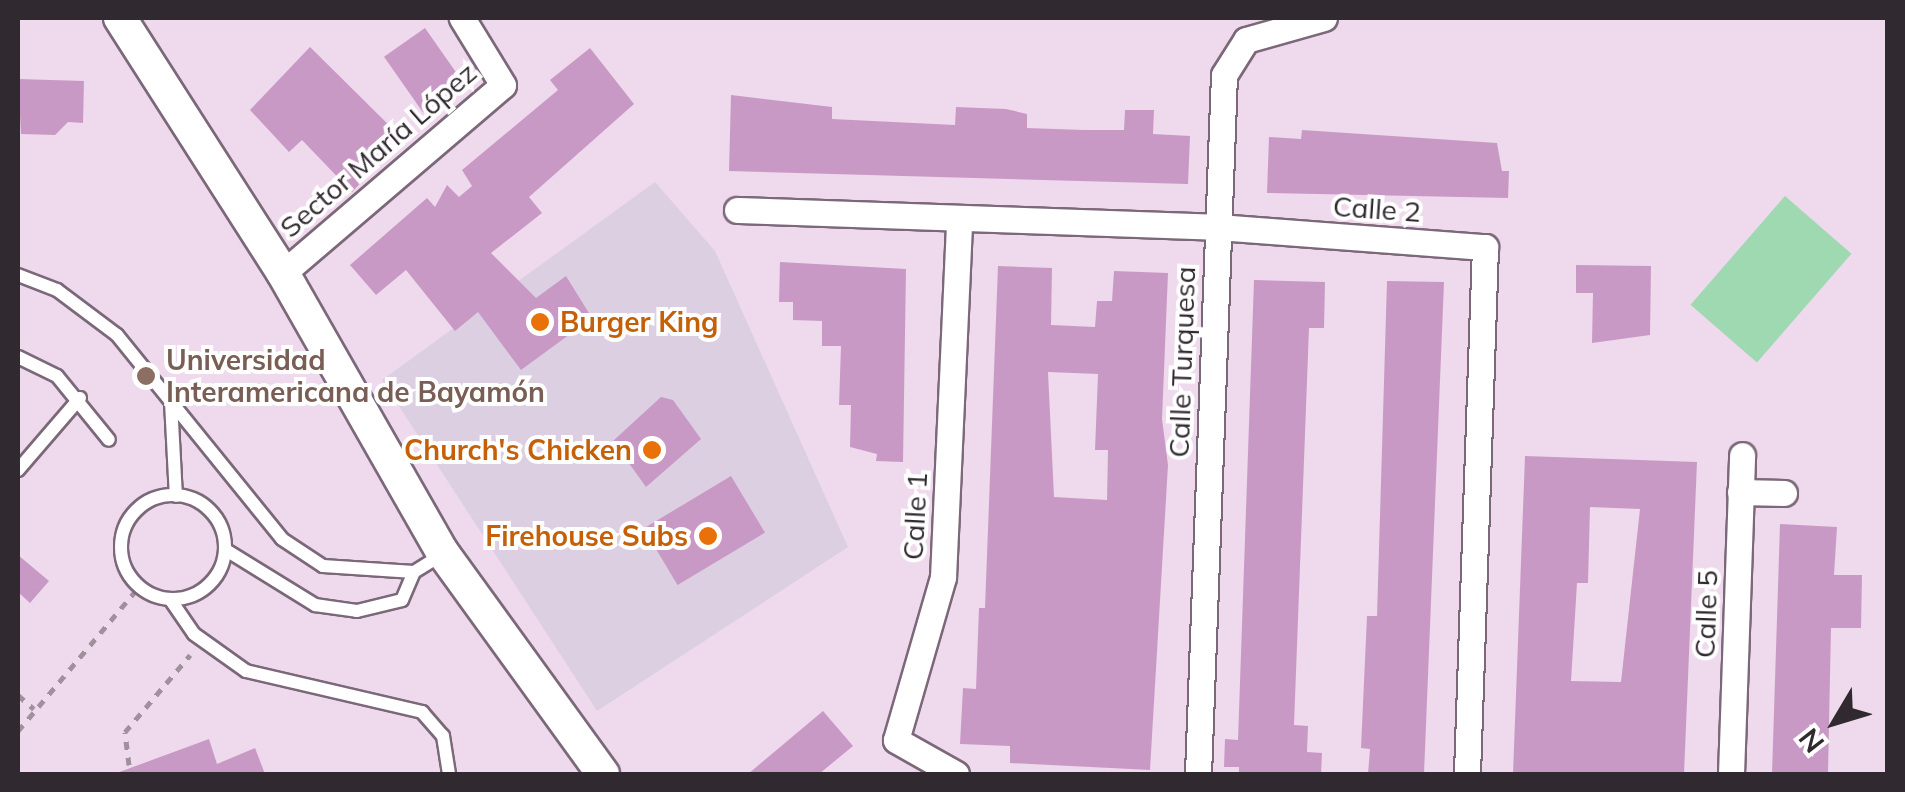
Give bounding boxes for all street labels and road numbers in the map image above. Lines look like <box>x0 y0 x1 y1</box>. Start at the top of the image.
street label: Sector María López <box>273 56 483 244</box>
street label: Calle 2 <box>1332 189 1422 229</box>
street label: Calle Turquesa <box>1162 266 1202 458</box>
street label: Calle 1 <box>896 471 934 561</box>
street label: Calle 5 <box>1688 569 1724 659</box>

